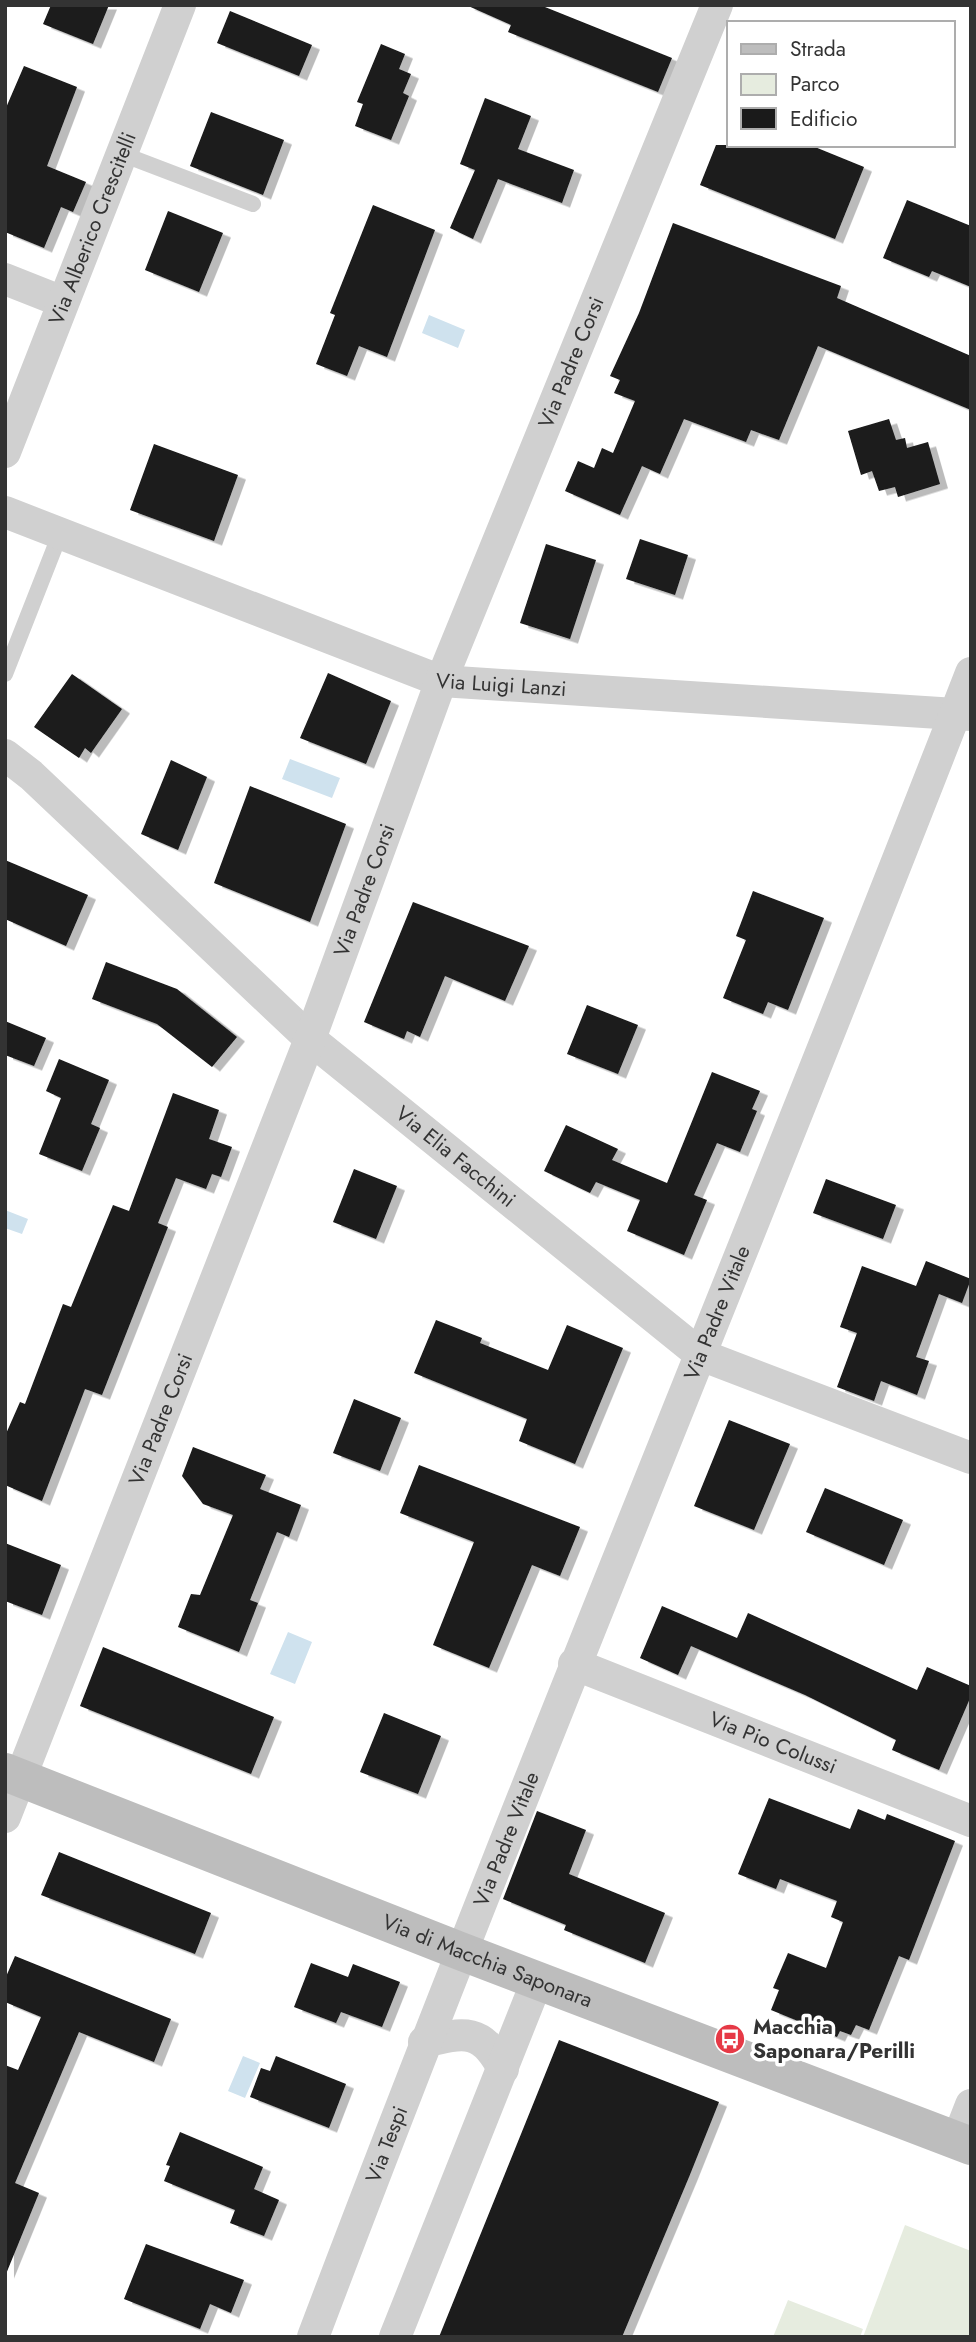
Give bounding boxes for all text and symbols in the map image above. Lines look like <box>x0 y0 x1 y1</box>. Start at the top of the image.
legend <box>727 21 955 147</box>
text: Strada <box>790 34 846 64</box>
text: Parco <box>790 69 839 99</box>
text: Edificio <box>790 104 857 134</box>
street label: Via Alberico Crescitelli <box>41 128 144 329</box>
street label: Via Padre Corsi <box>531 292 611 433</box>
street label: Via Luigi Lanzi <box>435 666 567 704</box>
street label: Via Padre Corsi <box>326 820 403 961</box>
street label: Via Elia Facchini <box>389 1099 522 1215</box>
street label: Via Padre Vitale <box>676 1241 758 1385</box>
street label: Via Padre Corsi <box>121 1349 200 1490</box>
street label: Via Pio Colussi <box>705 1704 841 1781</box>
street label: Via Padre Vitale <box>466 1767 547 1911</box>
street label: Via di Macchia Saponara <box>378 1907 597 2015</box>
place label: Macchia Saponara/Perilli <box>753 2012 915 2066</box>
bus stop icon: Macchia Saponara/Perilli <box>713 2022 747 2056</box>
street label: Via Tespi <box>358 2102 415 2187</box>

